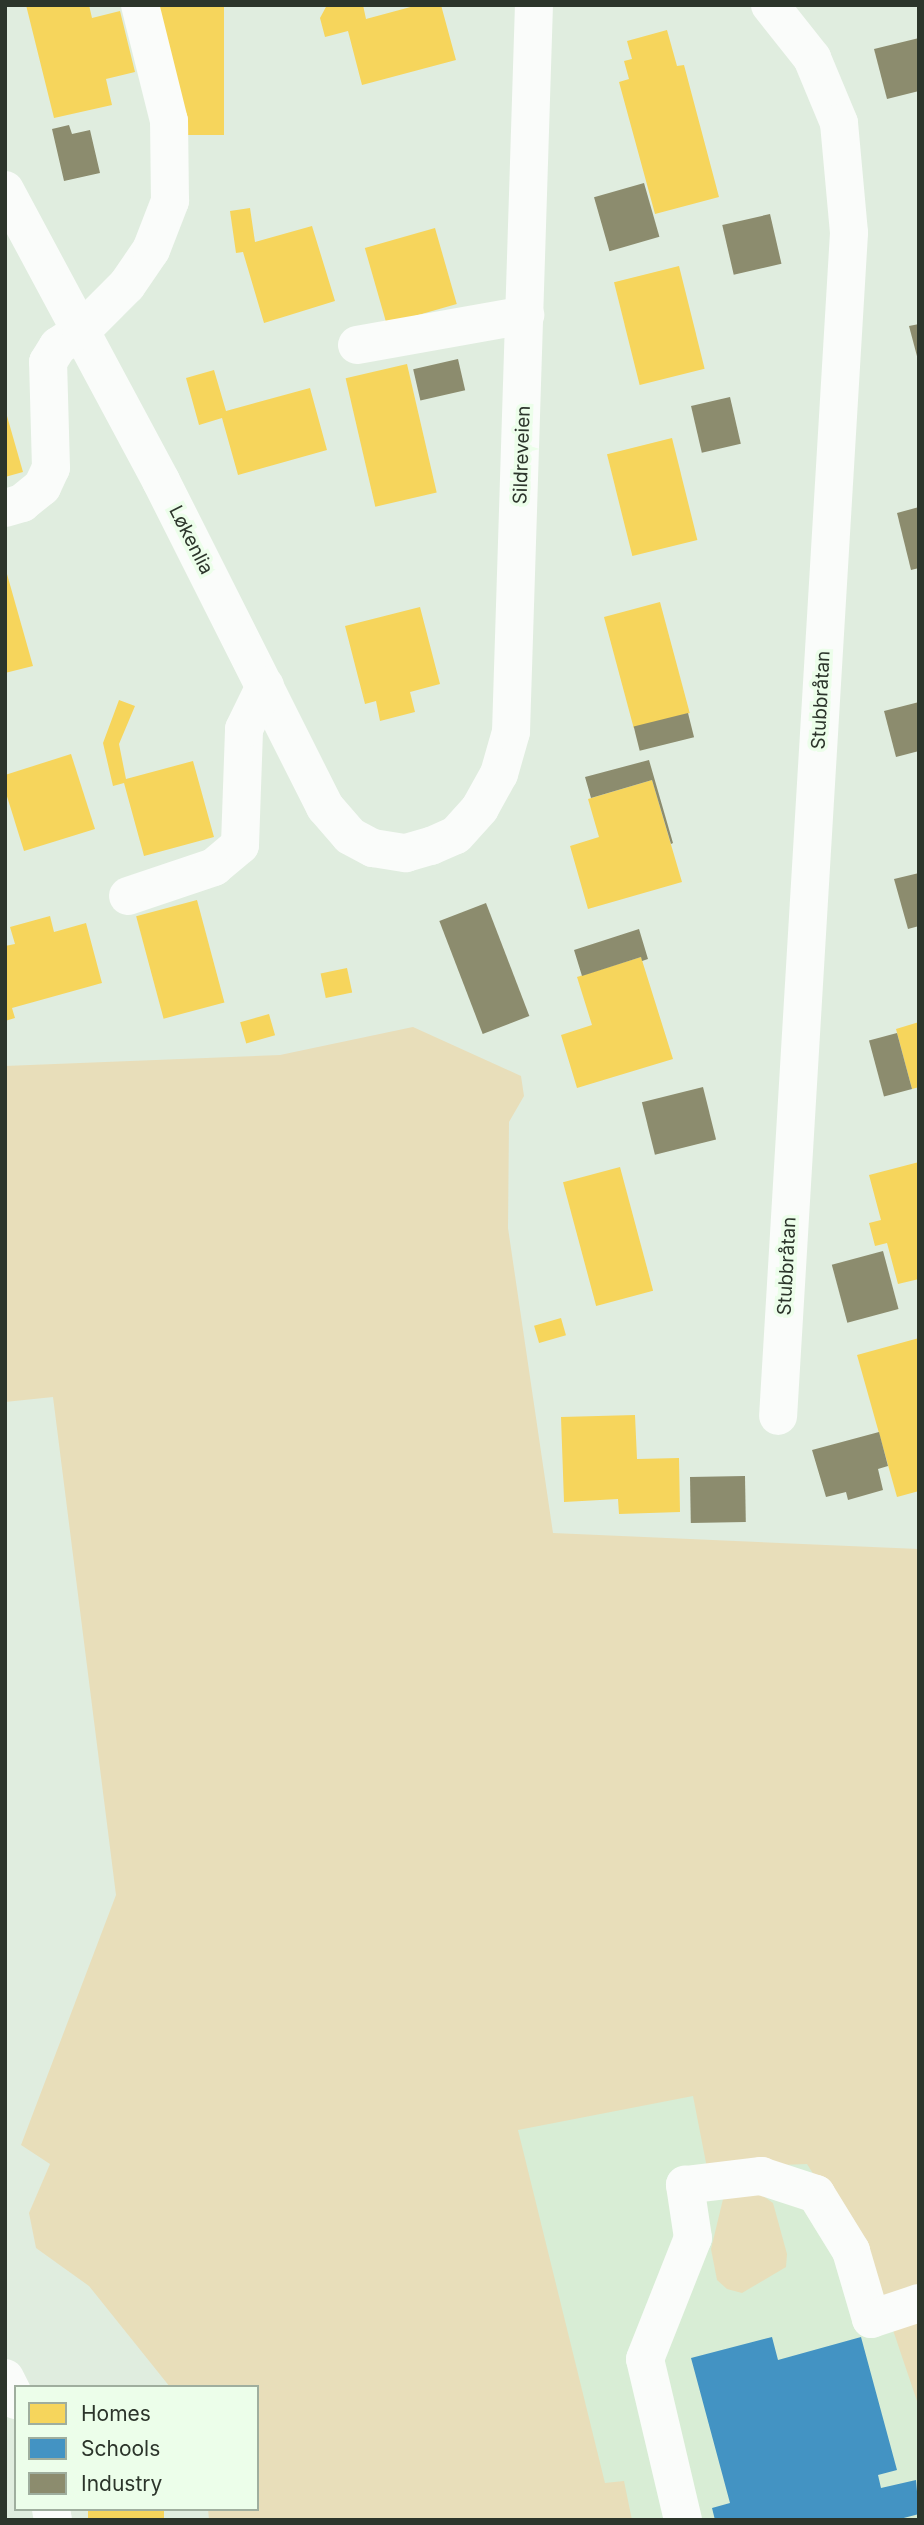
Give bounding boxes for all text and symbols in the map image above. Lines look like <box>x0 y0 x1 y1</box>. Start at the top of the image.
street label: Sildreveien <box>509 405 535 505</box>
street label: Løkenlia <box>164 502 218 578</box>
street label: Stubbråtan <box>807 650 835 750</box>
street label: Stubbråtan <box>773 1216 801 1316</box>
legend <box>14 2385 259 2511</box>
text: Homes <box>81 2401 151 2426</box>
text: Schools <box>81 2436 160 2461</box>
text: Industry <box>81 2471 162 2496</box>

